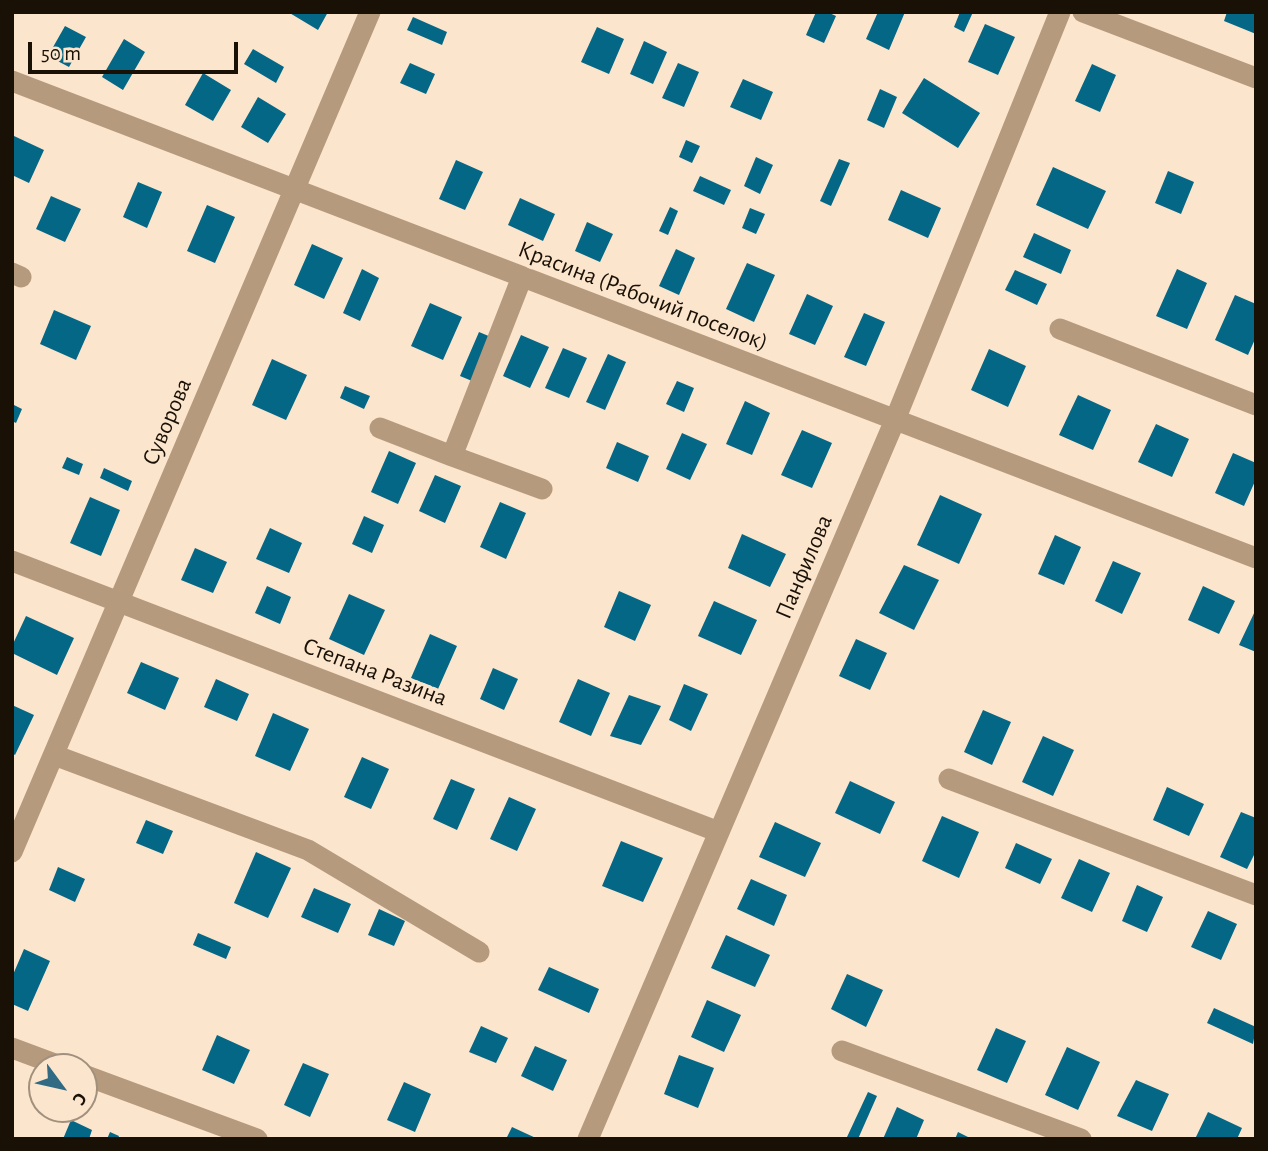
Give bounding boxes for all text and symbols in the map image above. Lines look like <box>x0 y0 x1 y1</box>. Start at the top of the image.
scale bar <box>32 28 242 72</box>
text: 50 m <box>41 43 81 64</box>
street label: Красина (Рабочий поселок) <box>514 235 772 357</box>
street label: Суворова <box>136 374 198 470</box>
street label: Панфилова <box>769 510 839 624</box>
street label: Степана Разина <box>299 631 451 713</box>
north arrow <box>28 1053 98 1123</box>
text: С <box>69 1089 90 1108</box>

